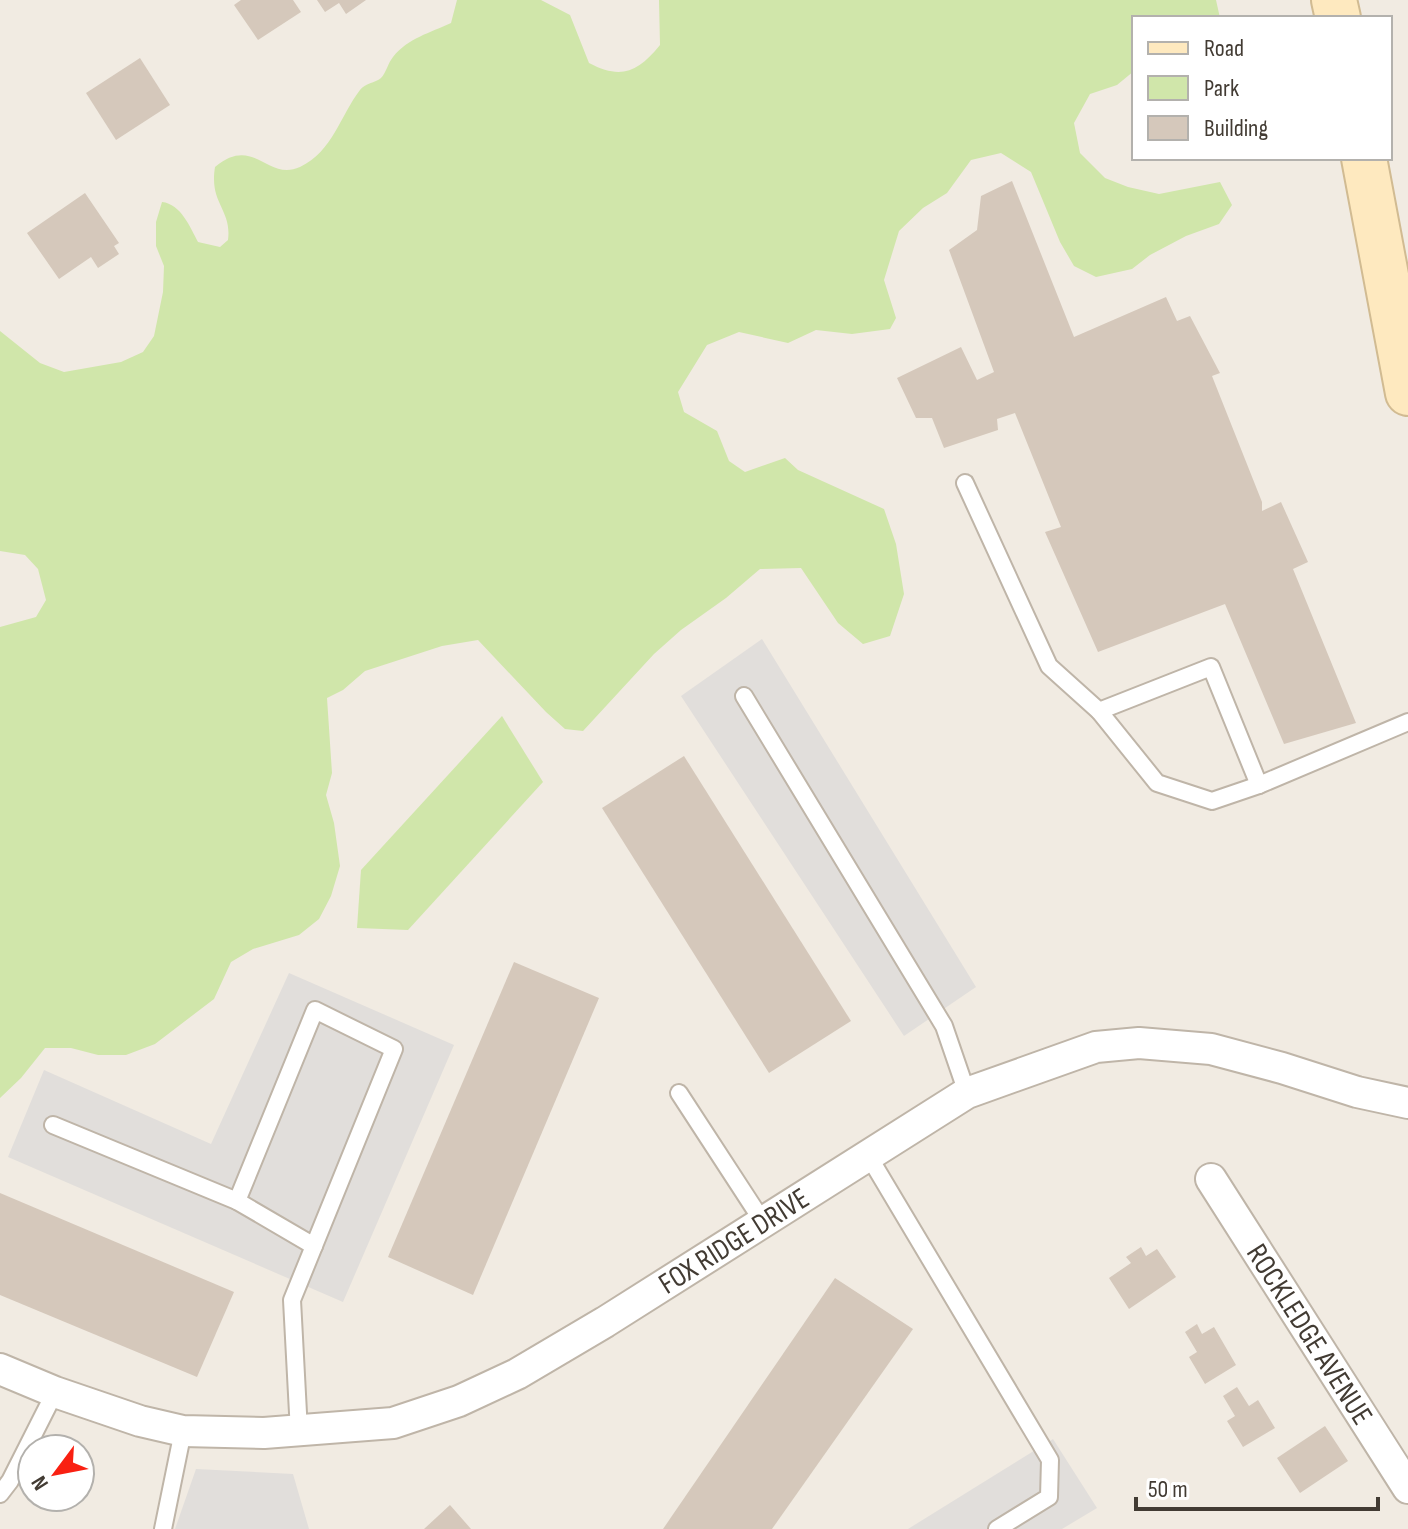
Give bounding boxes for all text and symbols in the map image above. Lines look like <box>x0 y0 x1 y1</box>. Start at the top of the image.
legend <box>1132 16 1392 160</box>
text: Road <box>1204 34 1244 63</box>
text: Park <box>1204 74 1239 103</box>
text: Building <box>1204 114 1268 143</box>
street label: FOX RIDGE DRIVE <box>652 1181 816 1302</box>
street label: ROCKLEDGE AVENUE <box>1238 1238 1380 1432</box>
north arrow <box>16 1433 96 1513</box>
scale bar <box>1136 1461 1378 1511</box>
text: N <box>26 1471 55 1495</box>
text: 50 m <box>1148 1475 1188 1504</box>

